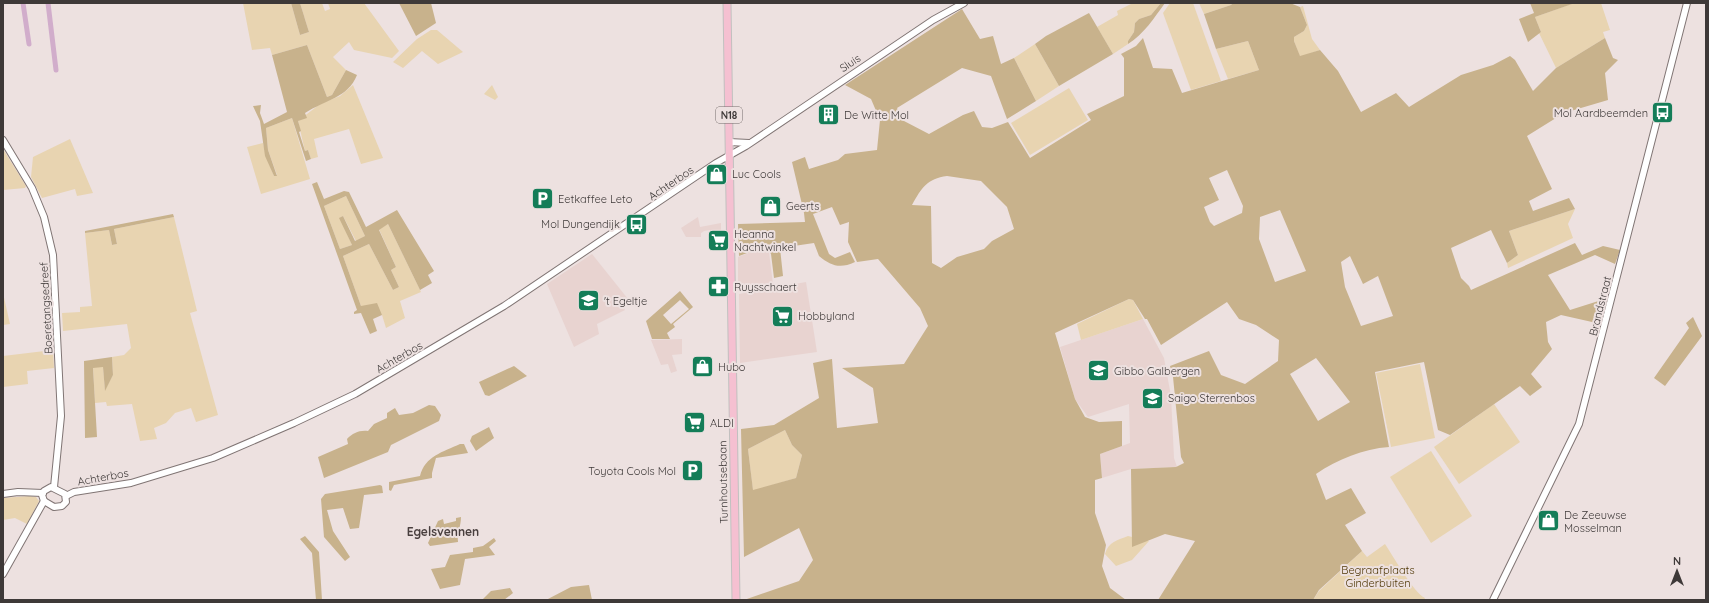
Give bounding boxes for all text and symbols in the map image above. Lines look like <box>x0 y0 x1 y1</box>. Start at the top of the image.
street label: Sluis <box>837 51 863 75</box>
bus stop icon: Mol Aardbeemden <box>1650 100 1676 126</box>
building icon: De Witte Mol <box>816 102 842 128</box>
place label: Mol Aardbeemden <box>1554 106 1648 120</box>
road number: N18 <box>716 107 742 123</box>
place label: De Witte Mol <box>844 108 909 122</box>
shop icon: Luc Cools <box>703 161 729 187</box>
street label: Achterbos <box>646 163 696 203</box>
place label: Luc Cools <box>732 167 781 181</box>
parking icon: Eetkaffee Leto <box>530 186 556 212</box>
place label: Eetkaffee Leto <box>558 192 633 206</box>
shop icon: Geerts <box>757 193 783 219</box>
place label: Geerts <box>786 199 819 213</box>
bus stop icon: Mol Dungendijk <box>623 211 649 237</box>
place label: Mol Dungendijk <box>541 217 620 231</box>
supermarket icon: Heanna Nachtwinkel <box>705 227 731 253</box>
place label: Heanna Nachtwinkel <box>734 227 796 254</box>
street label: Boeretangsedreef <box>37 262 55 354</box>
pharmacy icon: Ruysschaert <box>705 274 731 300</box>
street label: Brandstraat <box>1586 274 1614 337</box>
place label: Ruysschaert <box>734 280 797 294</box>
school or university icon: 't Egeltje <box>576 288 602 314</box>
place label: 't Egeltje <box>604 294 647 308</box>
supermarket icon: Hobbyland <box>769 303 795 329</box>
place label: Hobbyland <box>798 309 854 323</box>
street label: Achterbos <box>373 338 425 376</box>
shop icon: Hubo <box>690 354 716 380</box>
school or university icon: Gibbo Galbergen <box>1086 358 1112 384</box>
place label: Hubo <box>718 360 746 374</box>
place label: Gibbo Galbergen <box>1114 364 1200 378</box>
school or university icon: Saigo Sterrenbos <box>1139 385 1165 411</box>
place label: Saigo Sterrenbos <box>1168 391 1255 405</box>
supermarket icon: ALDI <box>682 410 708 436</box>
place label: ALDI <box>710 416 734 430</box>
street label: Turnhoutsebaan <box>715 440 731 524</box>
parking icon: Toyota Cools Mol <box>679 458 705 484</box>
place label: Toyota Cools Mol <box>588 464 676 478</box>
street label: Achterbos <box>76 466 130 488</box>
shop icon: De Zeeuwse Mosselman <box>1536 508 1562 534</box>
place label: De Zeeuwse Mosselman <box>1564 508 1627 535</box>
district label: Egelsvennen <box>407 524 479 539</box>
north arrow <box>1657 551 1697 591</box>
text: N <box>1673 554 1681 568</box>
park label: Begraafplaats Ginderbuiten <box>1341 563 1415 590</box>

